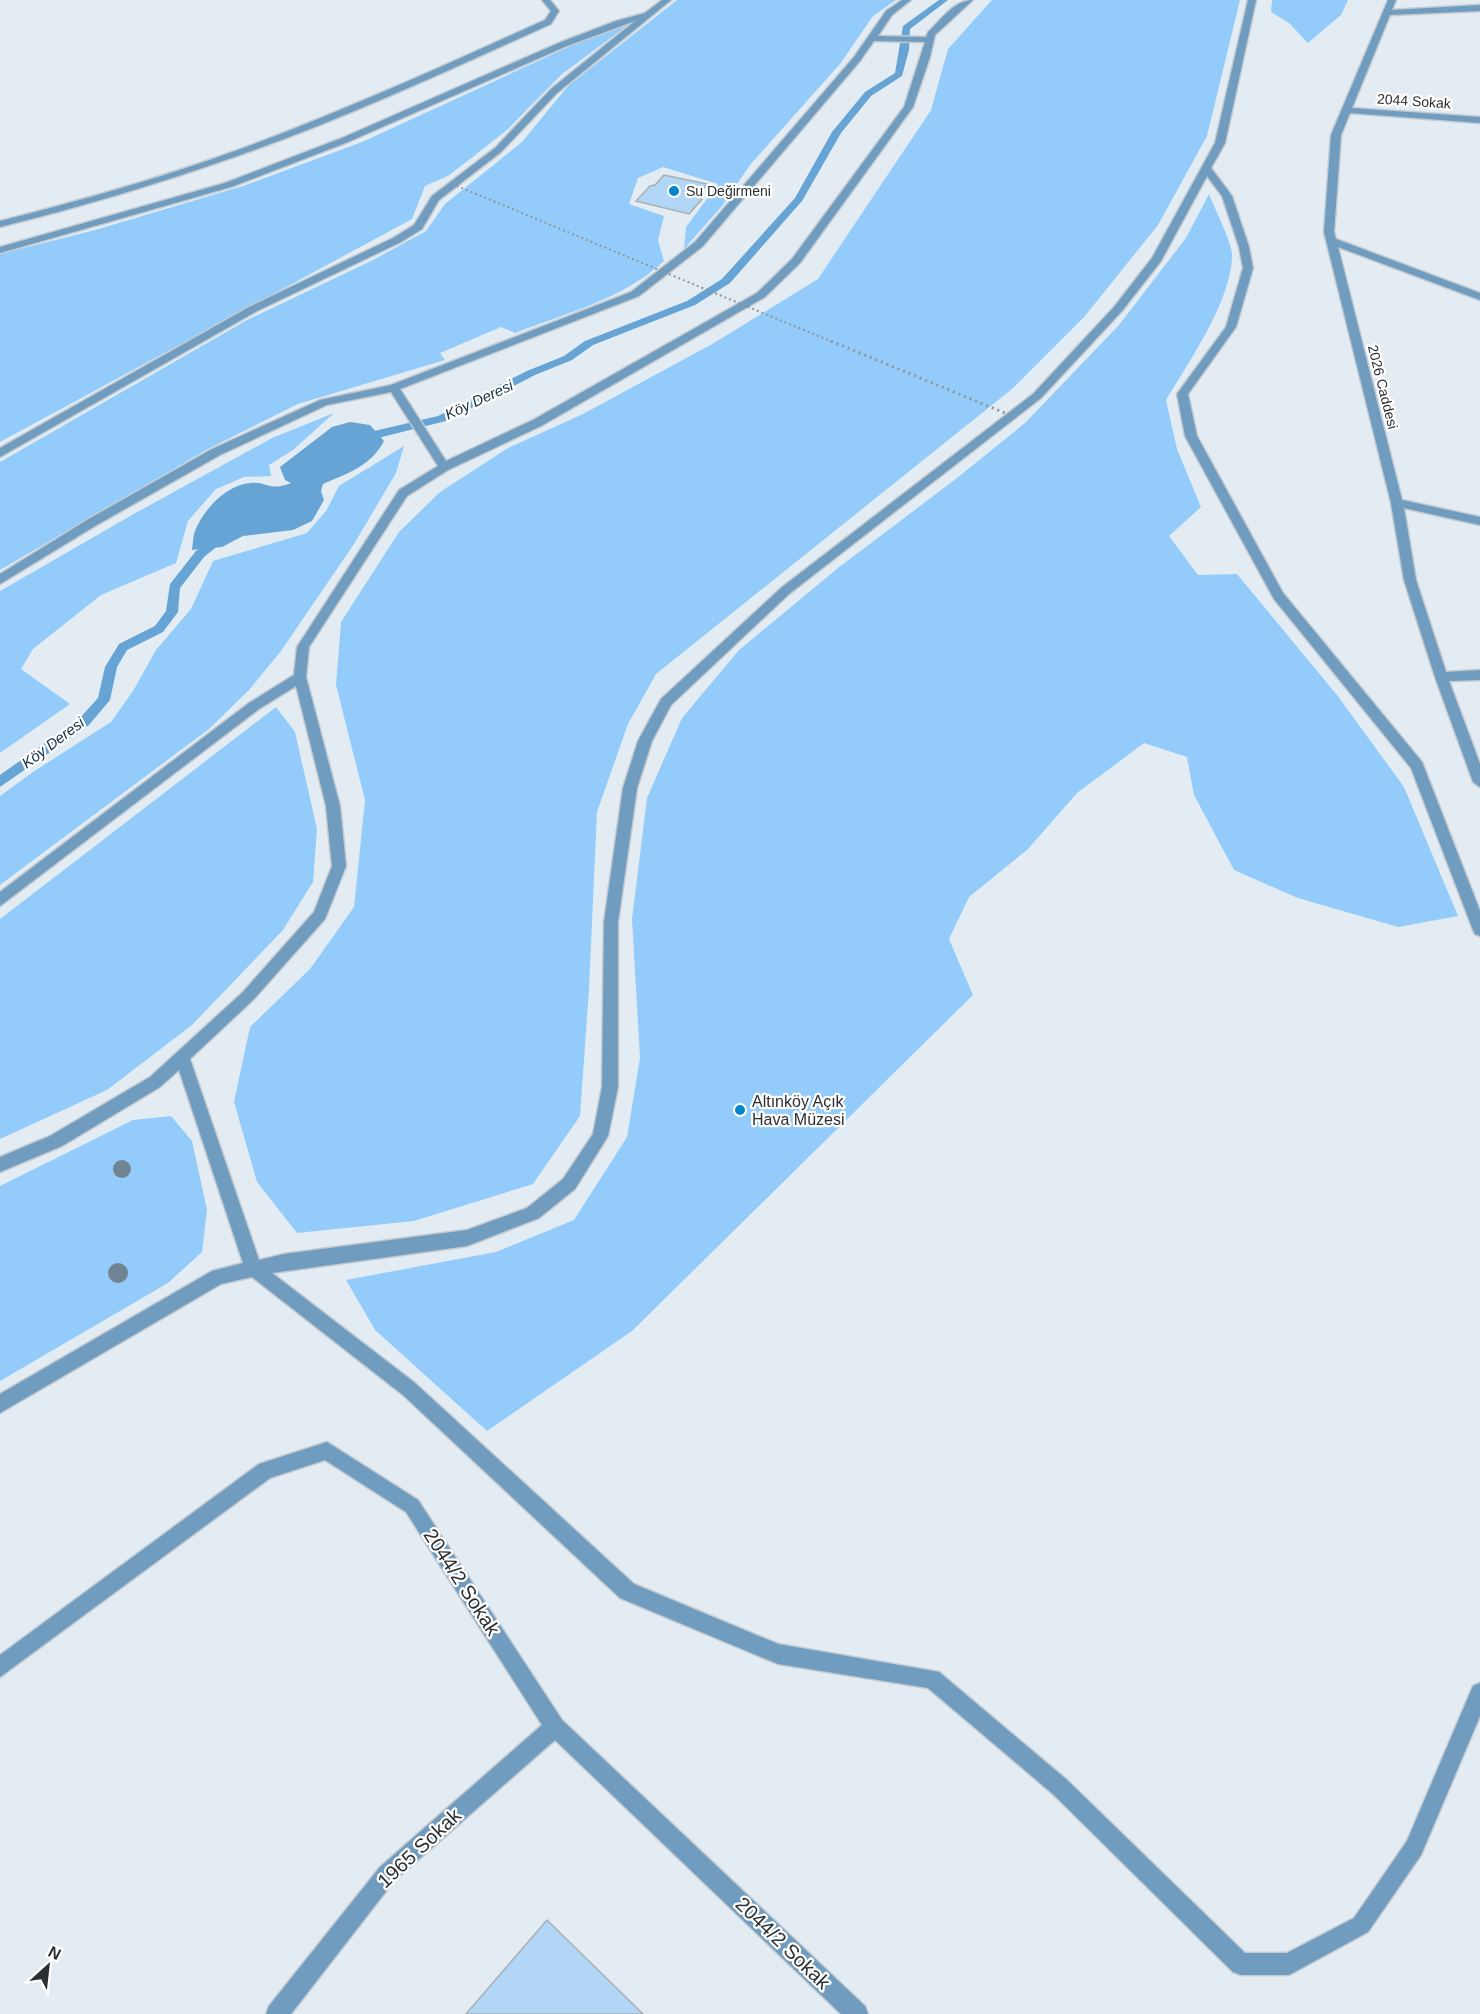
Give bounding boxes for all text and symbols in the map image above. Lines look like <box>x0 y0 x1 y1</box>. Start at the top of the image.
street label: 2044 Sokak <box>1377 90 1452 112</box>
place label: Su Değirmeni <box>686 183 771 199</box>
marker: Su Değirmeni <box>667 184 681 198</box>
street label: 2026 Caddesi <box>1365 343 1401 431</box>
water label: Köy Deresi <box>442 376 516 423</box>
water label: Köy Deresi <box>18 713 88 771</box>
place label: Altınköy Açık Hava Müzesi <box>752 1093 845 1128</box>
marker: Altınköy Açık Hava Müzesi <box>733 1103 747 1117</box>
street label: 2044/2 Sokak <box>419 1525 505 1640</box>
street label: 1965 Sokak <box>373 1803 466 1892</box>
street label: 2044/2 Sokak <box>731 1893 835 1994</box>
north arrow <box>18 1936 78 1996</box>
text: N <box>46 1943 64 1963</box>

